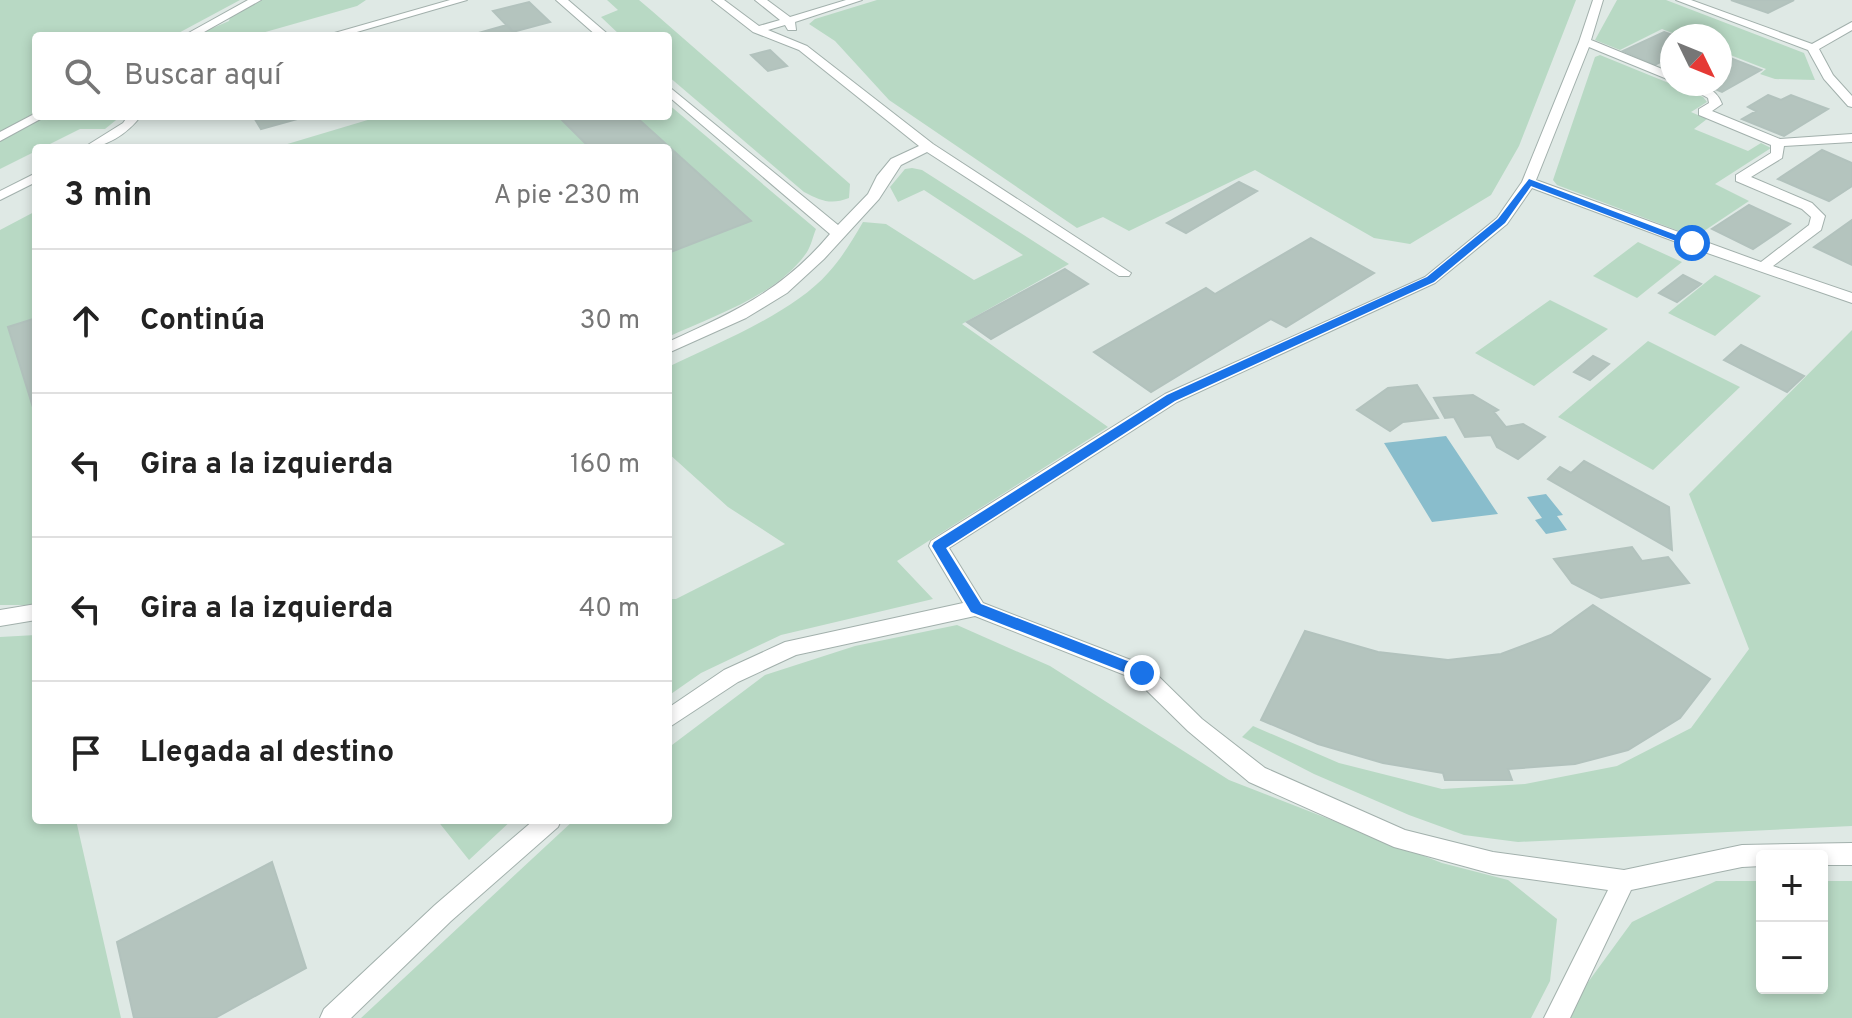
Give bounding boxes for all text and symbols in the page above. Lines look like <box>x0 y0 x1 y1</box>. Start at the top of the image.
north arrow <box>1660 24 1732 96</box>
search box <box>32 32 672 120</box>
icon: search <box>60 54 104 98</box>
text: Buscar aquí <box>124 58 282 95</box>
text: 3 min <box>64 175 152 218</box>
text: A pie · 230 m <box>494 180 640 213</box>
route start <box>1674 225 1710 261</box>
icon: ahead <box>64 299 108 343</box>
text: Continúa <box>140 303 265 340</box>
text: 30 m <box>580 305 640 338</box>
icon: left <box>64 443 108 487</box>
text: Gira a la izquierda <box>140 447 393 484</box>
text: 160 m <box>570 449 640 482</box>
icon: left <box>64 587 108 631</box>
text: Gira a la izquierda <box>140 591 393 628</box>
text: 40 m <box>579 593 640 626</box>
route end <box>1124 655 1160 691</box>
icon: arrive <box>64 731 108 775</box>
text: Llegada al destino <box>140 735 394 772</box>
map controls <box>1756 850 1828 994</box>
button: + <box>1756 850 1828 922</box>
button: − <box>1756 922 1828 994</box>

